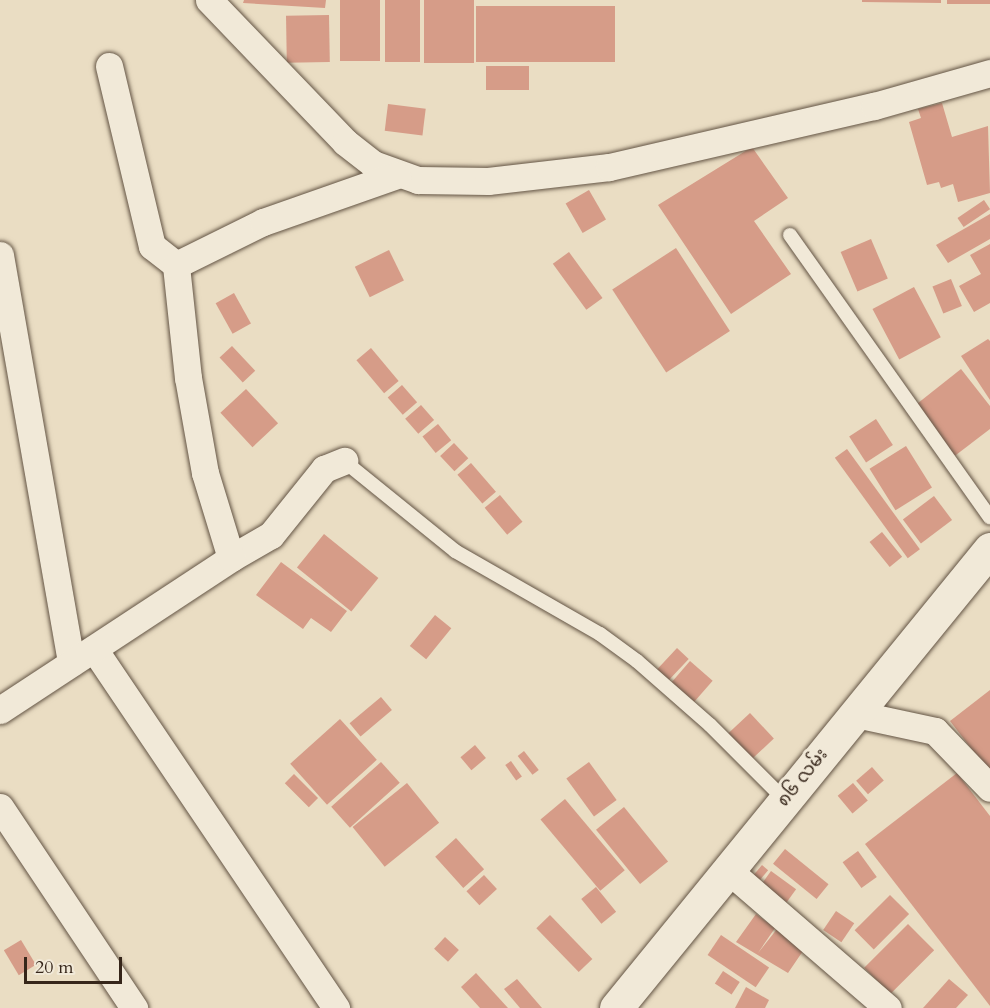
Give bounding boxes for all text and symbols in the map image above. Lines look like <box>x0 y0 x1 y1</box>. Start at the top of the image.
street label: ၈၆ လမ်း <box>773 745 833 811</box>
scale bar <box>27 945 124 983</box>
text: 20 m <box>35 955 74 980</box>

